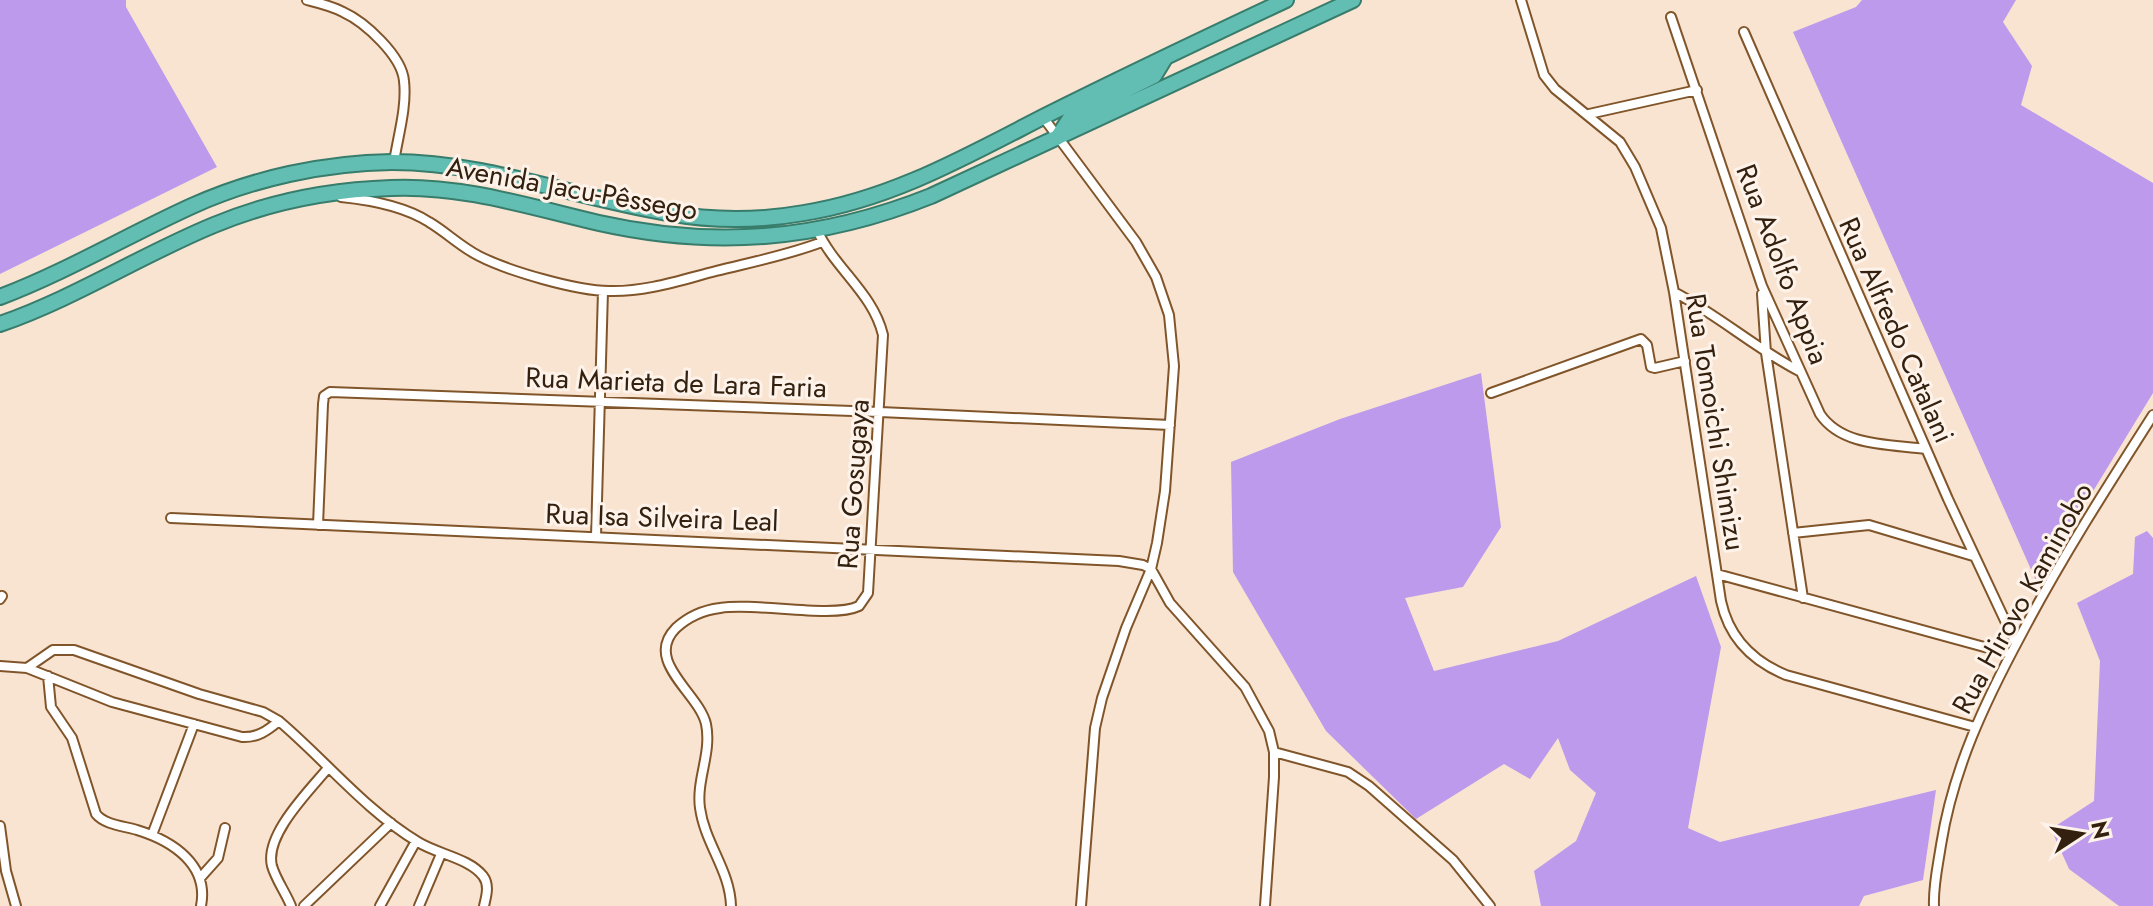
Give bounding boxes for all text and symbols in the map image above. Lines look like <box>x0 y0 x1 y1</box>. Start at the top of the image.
street label: Avenida Jacu-Pêssego <box>443 146 701 231</box>
street label: Rua Adolfo Appia <box>1726 158 1840 370</box>
street label: Rua Alfredo Catalani <box>1828 211 1965 450</box>
street label: Rua Tomoichi Shimizu <box>1675 291 1756 554</box>
street label: Rua Marieta de Lara Faria <box>525 357 827 408</box>
street label: Rua Gosugaya <box>827 398 880 570</box>
street label: Rua Hirovo Kaminobo <box>1942 475 2103 721</box>
street label: Rua Isa Silveira Leal <box>545 493 779 542</box>
north arrow <box>2041 794 2121 874</box>
text: N <box>2083 818 2118 842</box>

